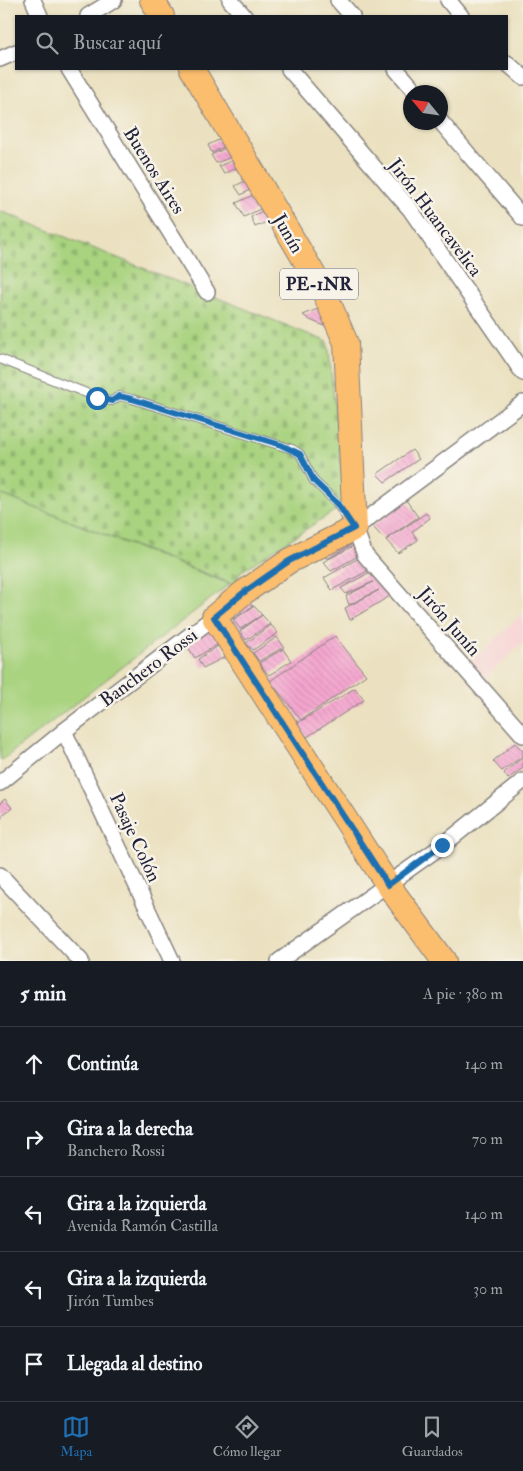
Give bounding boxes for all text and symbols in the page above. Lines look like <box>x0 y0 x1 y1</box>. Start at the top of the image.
search box <box>15 15 508 70</box>
icon: search <box>33 29 61 57</box>
text: Buscar aquí <box>73 31 161 55</box>
north arrow <box>403 85 448 130</box>
street label: Buenos Aires <box>118 123 190 219</box>
street label: Jirón Huancavelica <box>382 153 488 282</box>
street label: Junín <box>267 209 309 258</box>
road number: PE-1NR <box>280 268 358 300</box>
route start <box>86 387 109 410</box>
street label: Jirón Junín <box>412 581 486 662</box>
street label: Banchero Rossi <box>95 623 202 712</box>
street label: Pasaje Colón <box>104 789 166 886</box>
route end <box>431 834 454 857</box>
text: 5 min <box>20 980 66 1007</box>
text: A pie · 380 m <box>423 984 503 1004</box>
icon: ahead <box>20 1050 48 1078</box>
text: Continúa <box>67 1052 138 1076</box>
text: 140 m <box>465 1054 503 1074</box>
text: Gira a la derecha <box>67 1117 193 1141</box>
icon: right <box>20 1125 48 1153</box>
text: 70 m <box>472 1129 503 1149</box>
text: Banchero Rossi <box>67 1141 165 1161</box>
text: Gira a la izquierda <box>67 1192 206 1216</box>
icon: left <box>20 1200 48 1228</box>
text: 140 m <box>465 1204 503 1224</box>
text: Avenida Ramón Castilla <box>67 1216 218 1236</box>
text: Gira a la izquierda <box>67 1267 206 1291</box>
icon: left <box>20 1275 48 1303</box>
text: 30 m <box>473 1279 503 1299</box>
text: Jirón Tumbes <box>67 1291 154 1311</box>
icon: arrive <box>20 1350 48 1378</box>
text: Llegada al destino <box>67 1352 202 1376</box>
tab: Mapa <box>60 1413 92 1460</box>
tab: Cómo llegar <box>213 1413 281 1460</box>
tab: Guardados <box>402 1413 463 1460</box>

